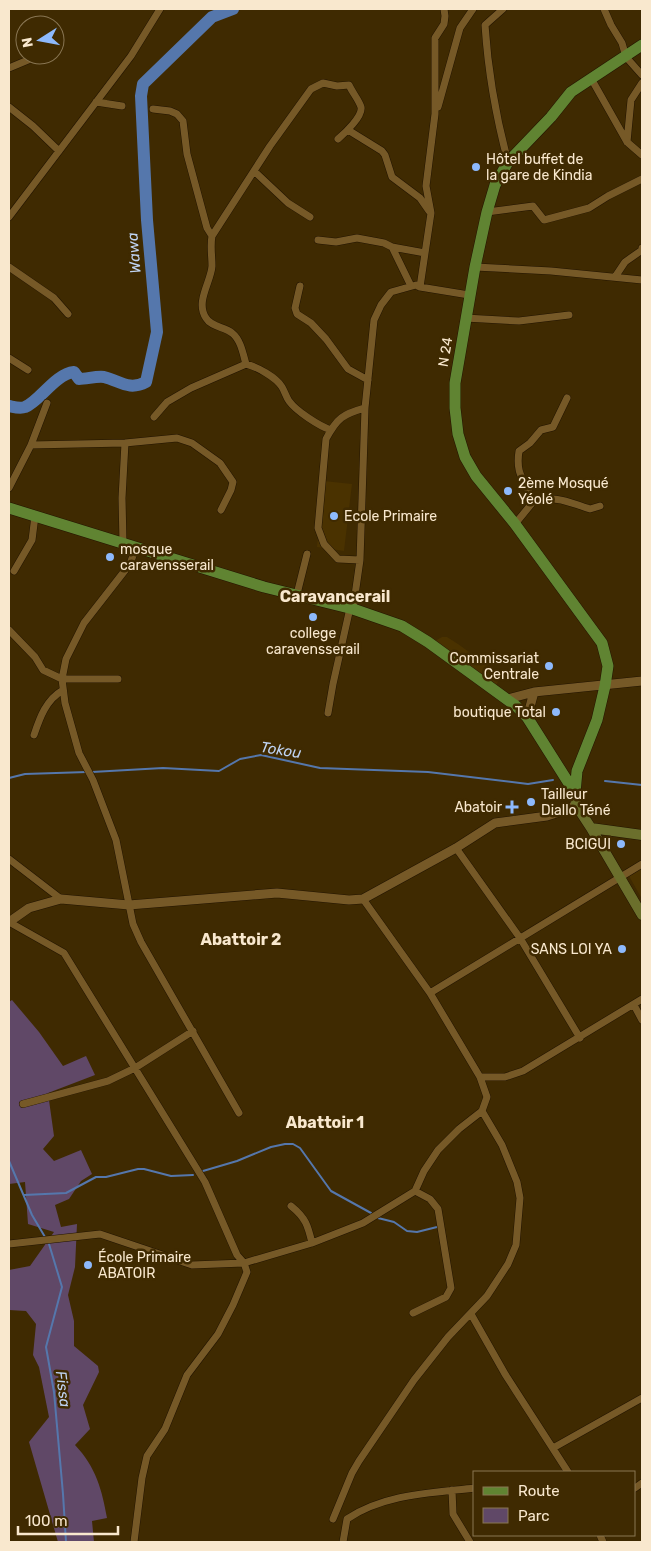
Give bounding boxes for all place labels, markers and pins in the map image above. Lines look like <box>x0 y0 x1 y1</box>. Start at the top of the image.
place label: Hôtel buffet de la gare de Kindia <box>486 151 592 184</box>
marker: Hôtel buffet de la gare de Kindia <box>470 161 482 173</box>
place label: 2ème Mosqué Yéolé <box>518 475 609 508</box>
marker: 2ème Mosqué Yéolé <box>502 485 514 497</box>
place label: Ecole Primaire <box>344 508 437 525</box>
marker: Ecole Primaire <box>328 510 340 522</box>
place label: mosque caravensserail <box>120 541 214 574</box>
marker: mosque caravensserail <box>104 551 116 563</box>
marker: college caravensserail <box>307 611 319 623</box>
place label: college caravensserail <box>266 625 360 658</box>
place label: Commissariat Centrale <box>450 650 540 683</box>
marker: Commissariat Centrale <box>543 660 555 672</box>
place label: boutique Total <box>453 704 546 721</box>
marker: boutique Total <box>550 706 562 718</box>
place label: Tailleur Diallo Téné <box>541 786 611 819</box>
marker: Tailleur Diallo Téné <box>525 796 537 808</box>
place label: Abatoir <box>454 799 503 816</box>
marker: Abatoir <box>506 801 518 813</box>
place label: BCIGUI <box>565 836 611 853</box>
marker: BCIGUI <box>615 838 627 850</box>
place label: SANS LOI YA <box>531 941 613 958</box>
marker: SANS LOI YA <box>616 943 628 955</box>
place label: École Primaire ABATOIR <box>98 1248 191 1282</box>
marker: École Primaire ABATOIR <box>82 1259 94 1271</box>

